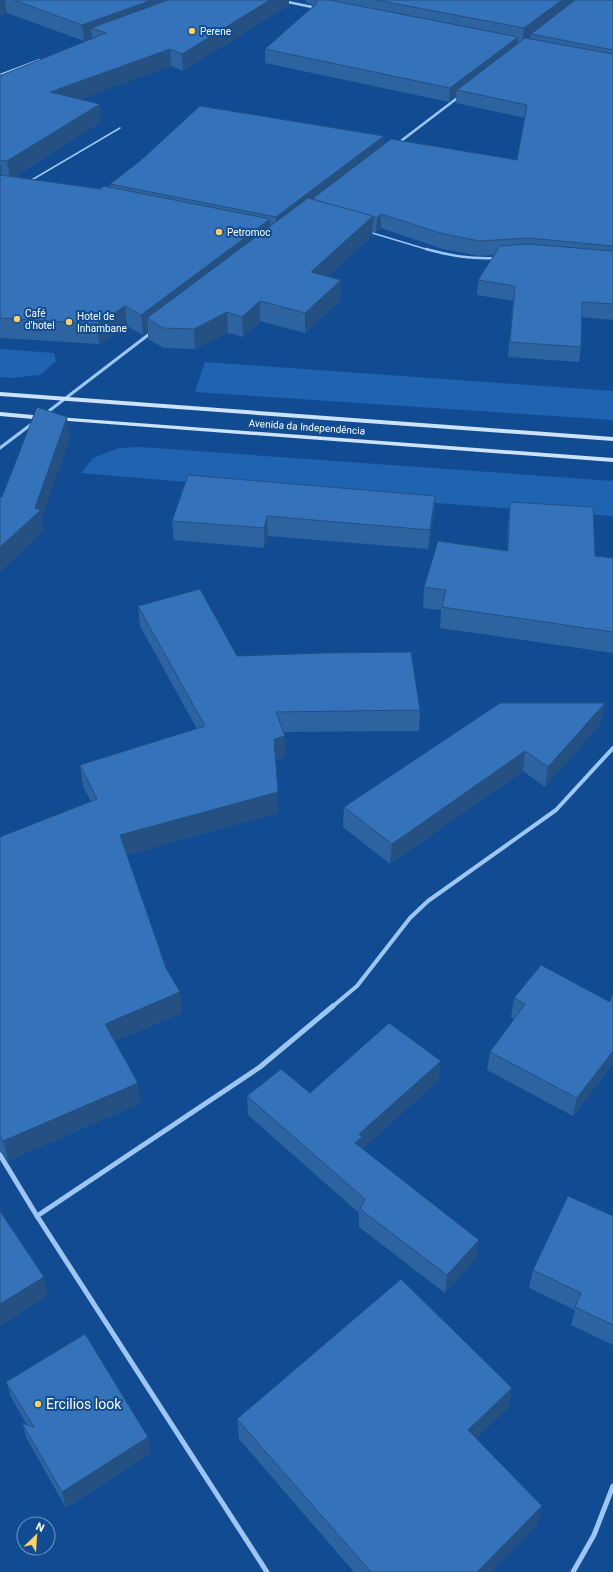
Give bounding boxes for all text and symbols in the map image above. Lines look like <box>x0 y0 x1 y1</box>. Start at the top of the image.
marker: Perene <box>187 26 197 36</box>
place label: Perene <box>200 26 231 37</box>
marker: Petromoc <box>214 227 224 237</box>
place label: Petromoc <box>227 227 271 238</box>
place label: Café d'hotel <box>25 308 55 331</box>
place label: Hotel de Inhambane <box>77 311 127 334</box>
marker: Café d'hotel <box>12 314 22 324</box>
marker: Hotel de Inhambane <box>64 317 74 327</box>
street label: Avenida da Independência <box>248 417 366 437</box>
place label: Ercilios look <box>46 1396 122 1412</box>
marker: Ercilios look <box>33 1399 43 1409</box>
north arrow <box>16 1516 56 1556</box>
text: N <box>34 1520 46 1535</box>

